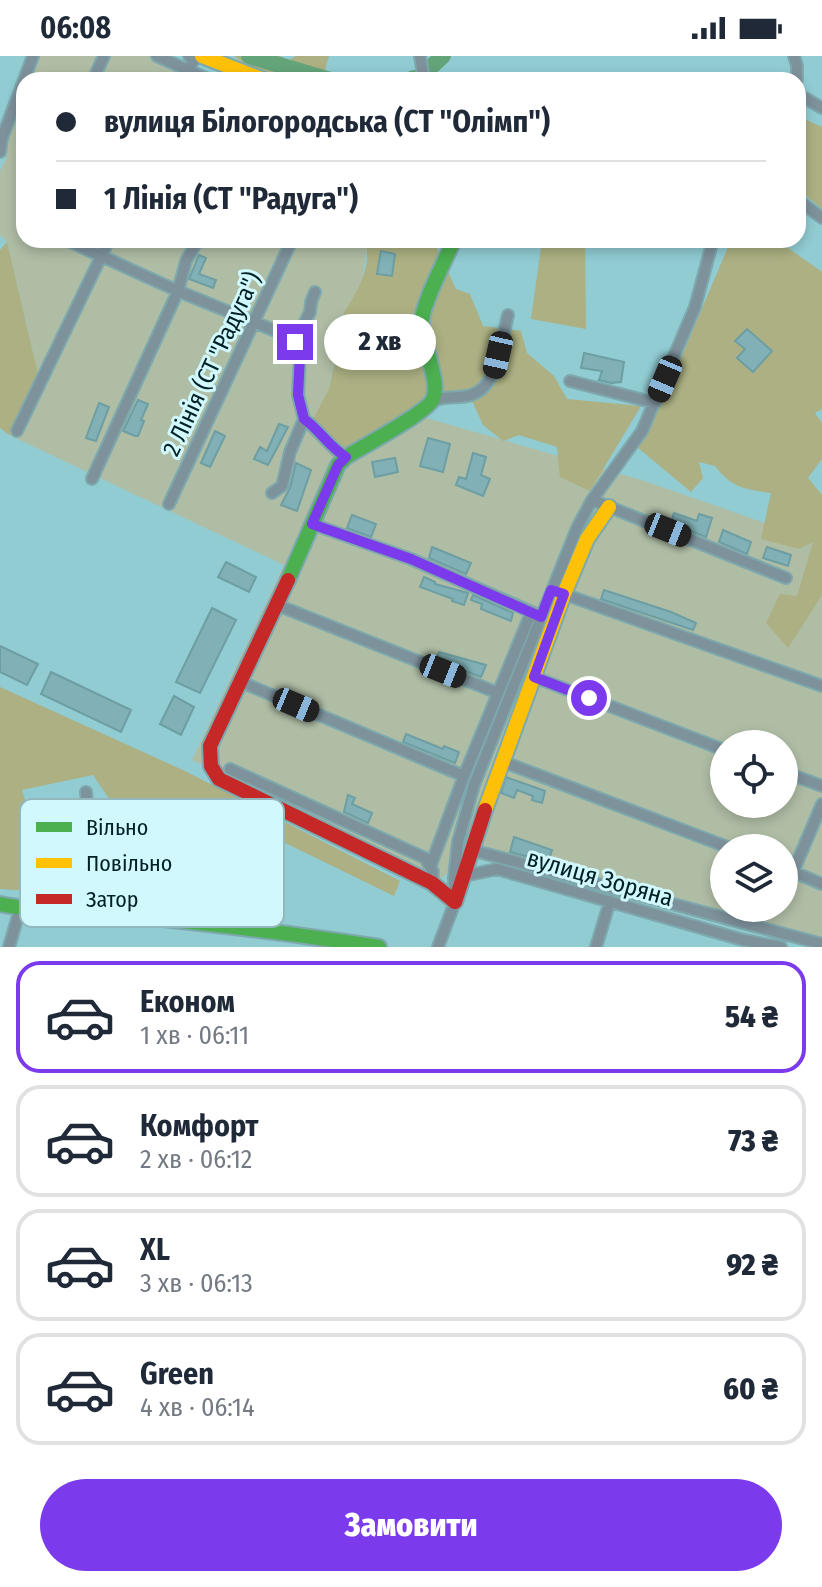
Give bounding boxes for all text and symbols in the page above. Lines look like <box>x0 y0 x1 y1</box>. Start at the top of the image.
text: 06:08 <box>40 10 111 46</box>
text: вулиця Білогородська (СТ "Олімп") <box>104 104 550 140</box>
text: 1 Лінія (СТ "Радуга") <box>104 181 358 217</box>
street label: 2 Лінія (СТ "Радуга") <box>157 268 267 460</box>
callout: 2 хв <box>323 314 435 370</box>
route end <box>277 324 313 360</box>
text: 2 хв <box>359 326 401 357</box>
car <box>481 329 515 381</box>
car <box>645 352 685 406</box>
car <box>641 510 695 550</box>
car <box>416 651 470 691</box>
route start <box>571 680 607 716</box>
car <box>269 685 323 725</box>
map controls <box>710 730 798 922</box>
button: locate <box>710 730 798 818</box>
legend <box>20 799 284 927</box>
text: Вільно <box>86 814 148 841</box>
button: layers <box>710 834 798 922</box>
street label: вулиця Зоряна <box>524 844 676 912</box>
text: Повільно <box>86 850 172 877</box>
text: Затор <box>86 886 138 913</box>
icon: car <box>44 981 116 1053</box>
text: Економ <box>140 984 235 1020</box>
text: 54 ₴ <box>725 999 778 1035</box>
text: 1 хв · 06:11 <box>140 1020 249 1051</box>
icon: car <box>44 1105 116 1177</box>
text: Комфорт <box>140 1108 258 1144</box>
text: 73 ₴ <box>728 1123 778 1159</box>
text: 2 хв · 06:12 <box>140 1144 252 1175</box>
icon: car <box>44 1229 116 1301</box>
text: XL <box>140 1232 170 1268</box>
text: 92 ₴ <box>726 1247 778 1283</box>
text: 3 хв · 06:13 <box>140 1268 253 1299</box>
icon: car <box>44 1353 116 1425</box>
text: Green <box>140 1356 214 1392</box>
text: 60 ₴ <box>723 1371 778 1407</box>
text: 4 хв · 06:14 <box>140 1392 255 1423</box>
button: Замовити <box>40 1479 782 1571</box>

